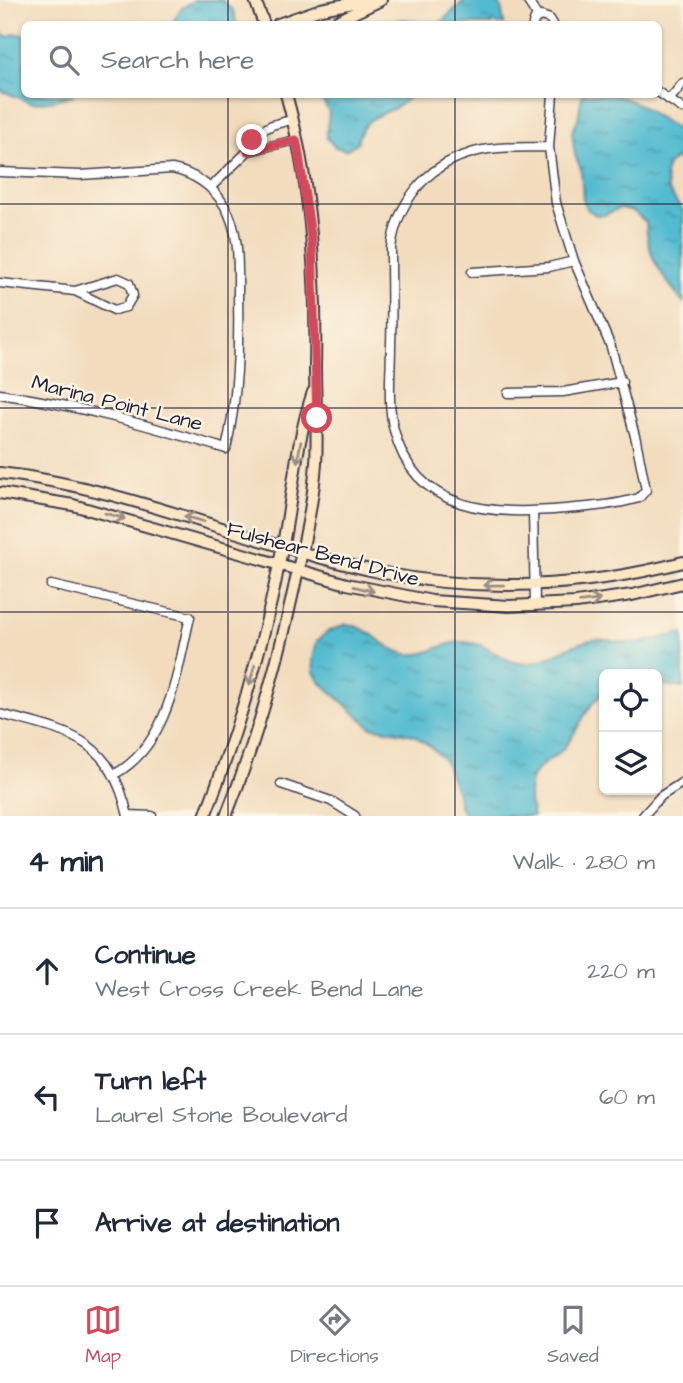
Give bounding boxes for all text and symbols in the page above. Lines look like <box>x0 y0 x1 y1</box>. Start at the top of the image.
search box <box>21 21 662 98</box>
icon: search <box>45 41 83 79</box>
text: Search here <box>101 42 254 78</box>
route end <box>236 124 267 155</box>
street label: Marina Point Lane <box>28 368 206 438</box>
route start <box>301 402 332 433</box>
one-way arrow <box>292 440 305 463</box>
one-way arrow <box>104 511 126 524</box>
one-way arrow <box>183 512 206 525</box>
street label: Fulshear Bend Drive <box>224 514 422 594</box>
one-way arrow <box>483 578 506 591</box>
one-way arrow <box>352 582 375 596</box>
one-way arrow <box>578 595 601 608</box>
one-way arrow <box>245 663 258 685</box>
map controls <box>599 669 662 795</box>
button: locate <box>599 669 662 732</box>
button: layers <box>599 732 662 795</box>
text: 4 min <box>28 841 103 883</box>
text: Walk · 280 m <box>513 846 655 878</box>
text: Continue <box>95 937 196 973</box>
icon: ahead <box>28 952 66 990</box>
text: 220 m <box>587 955 655 987</box>
text: West Cross Creek Bend Lane <box>95 973 423 1005</box>
text: Turn left <box>95 1063 206 1099</box>
icon: left <box>28 1078 66 1116</box>
text: 60 m <box>599 1081 655 1113</box>
text: Laurel Stone Boulevard <box>95 1099 348 1131</box>
icon: arrive <box>28 1204 66 1242</box>
text: Arrive at destination <box>95 1205 340 1241</box>
tab: Map <box>84 1301 122 1370</box>
tab: Directions <box>290 1301 379 1370</box>
tab: Saved <box>547 1301 599 1370</box>

